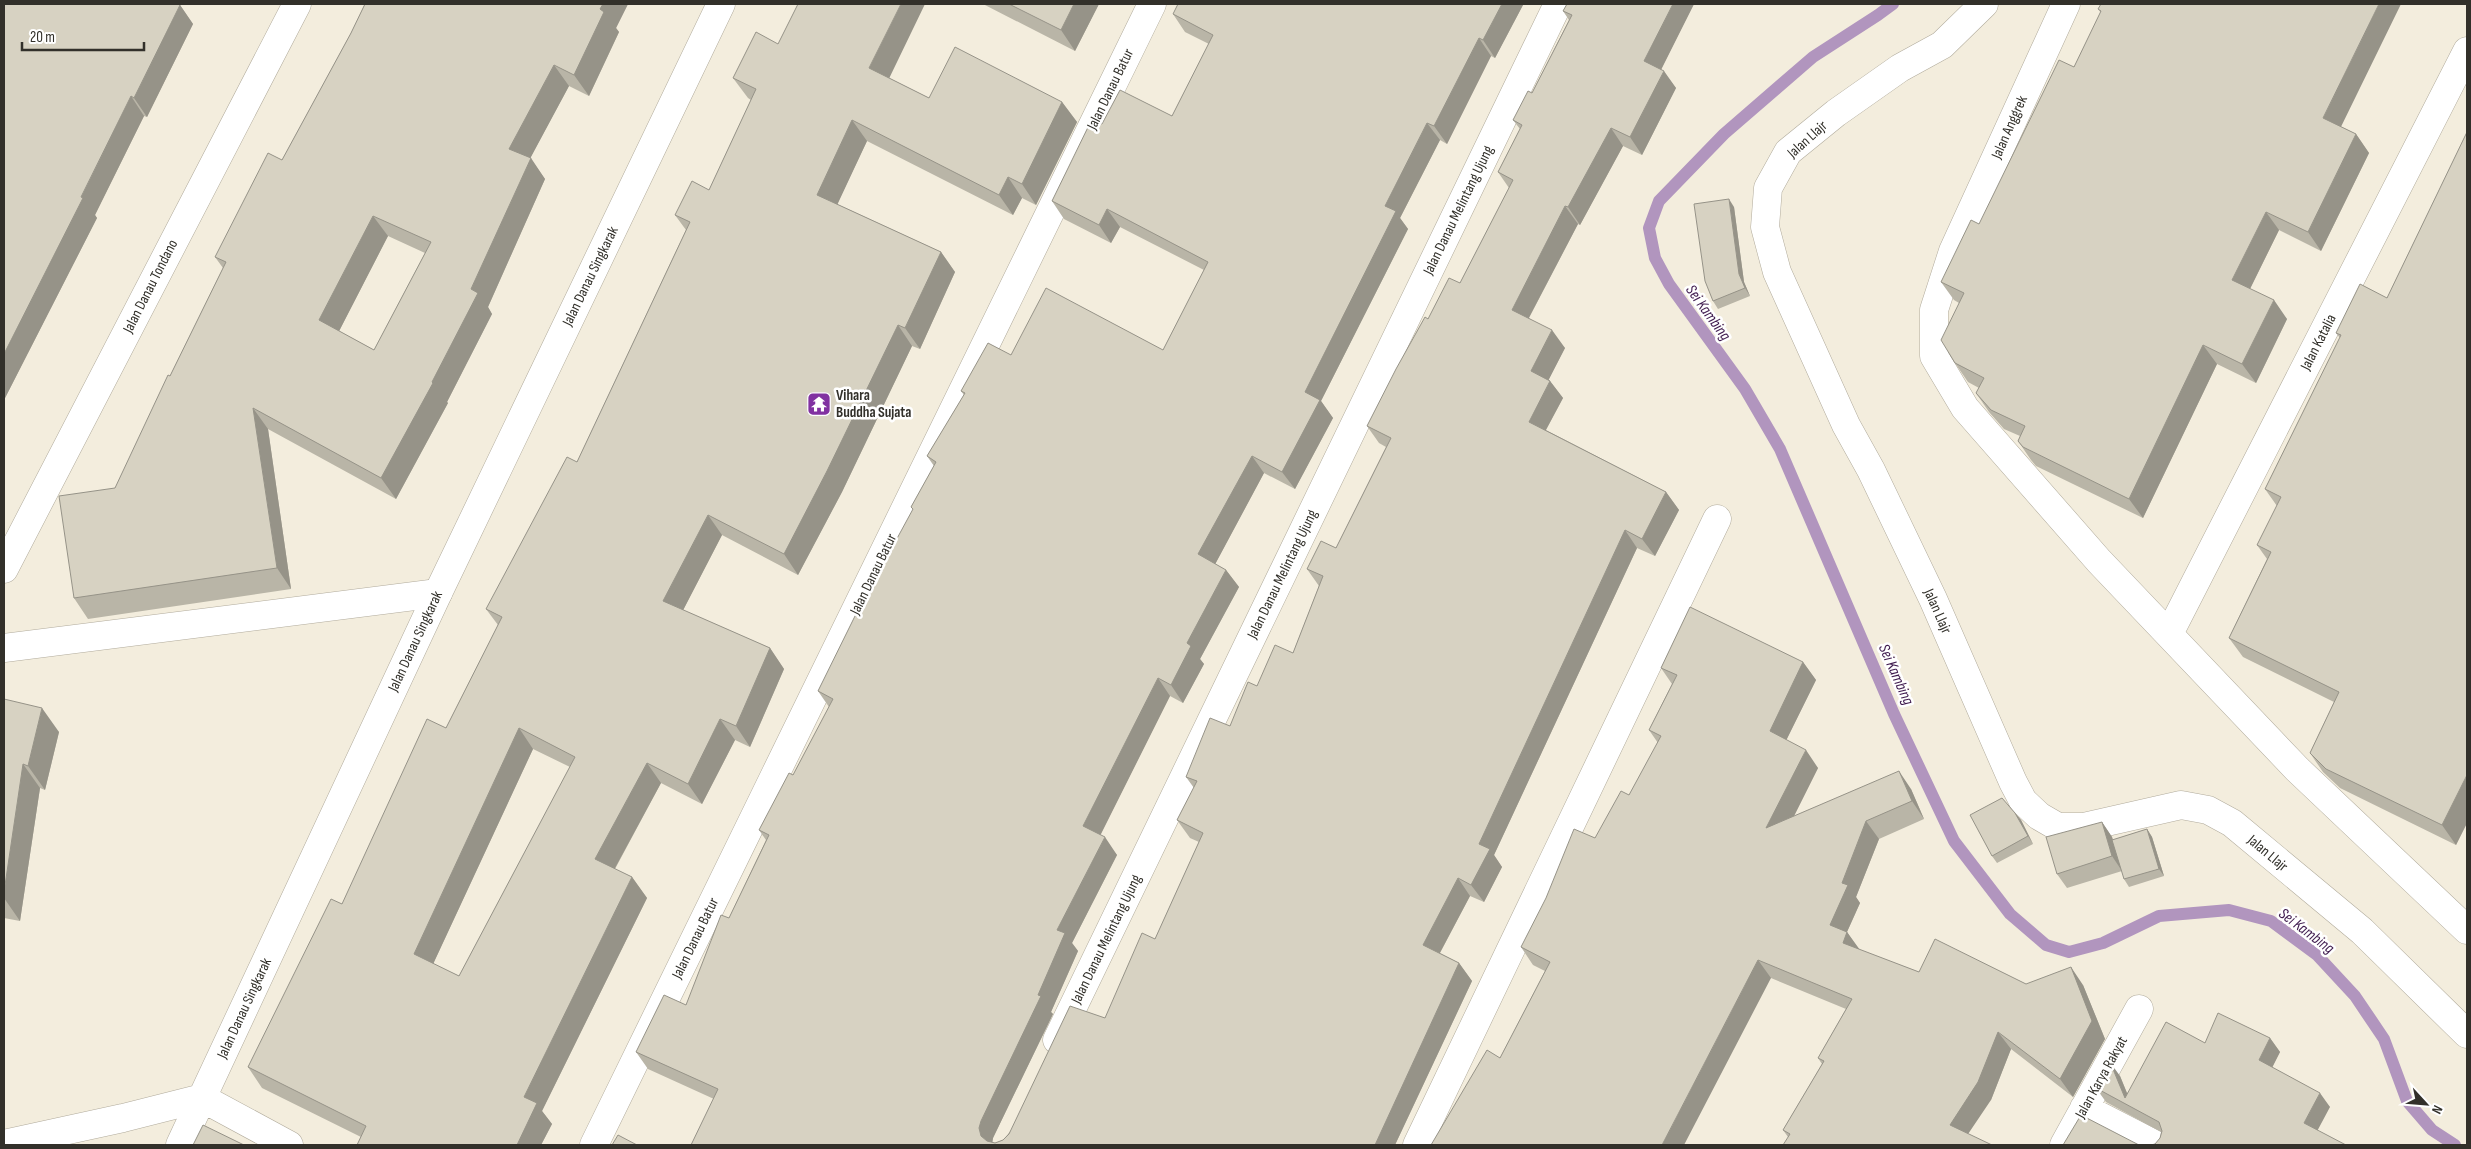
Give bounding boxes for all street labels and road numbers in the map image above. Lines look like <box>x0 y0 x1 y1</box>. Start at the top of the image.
street label: Jalan Danau Batur <box>1082 45 1139 134</box>
street label: Jalan Anggrek <box>1987 92 2032 163</box>
street label: Jalan Llajr <box>1783 116 1832 163</box>
street label: Jalan Danau Melintang Ujung <box>1418 143 1498 279</box>
street label: Jalan Danau Singkarak <box>558 223 623 330</box>
street label: Jalan Danau Tondano <box>118 236 182 337</box>
street label: Jalan Katalia <box>2296 311 2341 374</box>
street label: Jalan Danau Melintang Ujung <box>1242 507 1322 643</box>
street label: Jalan Danau Batur <box>845 530 902 619</box>
street label: Jalan Llajr <box>1919 585 1956 637</box>
street label: Jalan Danau Singkarak <box>383 588 447 695</box>
street label: Jalan Llajr <box>2243 830 2292 876</box>
street label: Jalan Danau Melintang Ujung <box>1066 872 1146 1008</box>
street label: Jalan Danau Batur <box>667 894 724 983</box>
street label: Jalan Danau Singkarak <box>212 955 276 1062</box>
street label: Jalan Karya Rakyat <box>2071 1032 2132 1123</box>

